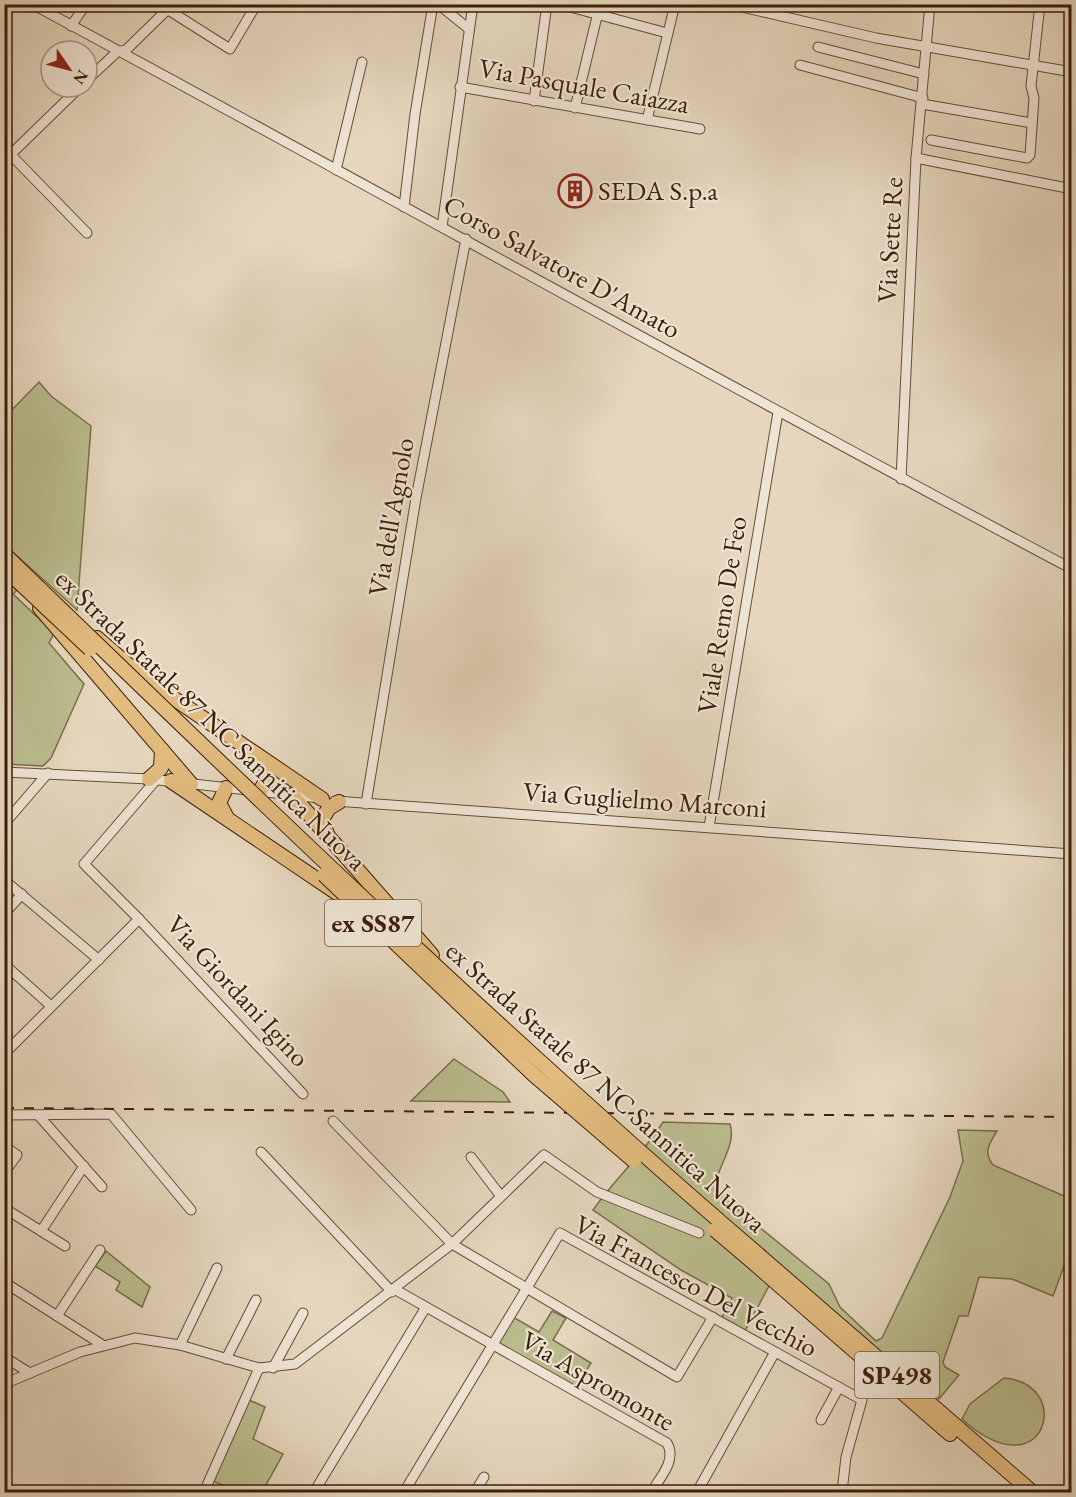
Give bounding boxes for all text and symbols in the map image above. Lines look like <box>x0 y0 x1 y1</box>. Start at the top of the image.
north arrow <box>39 39 99 99</box>
street label: Via Pasquale Caiazza <box>476 50 692 121</box>
text: N <box>69 66 93 89</box>
building icon: SEDA S.p.a <box>557 173 593 209</box>
place label: SEDA S.p.a <box>598 173 718 208</box>
street label: Via Sette Re <box>869 176 910 304</box>
street label: Corso Salvatore D'Amato <box>437 187 687 346</box>
street label: Via dell'Agnolo <box>359 435 422 599</box>
street label: Viale Remo De Feo <box>689 513 754 716</box>
street label: ex Strada Statale 87 NC Sannitica Nuova <box>48 561 375 878</box>
street label: Via Guglielmo Marconi <box>522 774 768 826</box>
road number: ex SS87 <box>325 900 421 946</box>
street label: Via Giordani Igino <box>159 907 318 1074</box>
street label: ex Strada Statale 87 NC Sannitica Nuova <box>439 933 774 1240</box>
street label: Via Francesco Del Vecchio <box>568 1206 824 1365</box>
street label: Via Aspromonte <box>515 1322 681 1439</box>
road number: SP498 <box>855 1352 939 1398</box>

